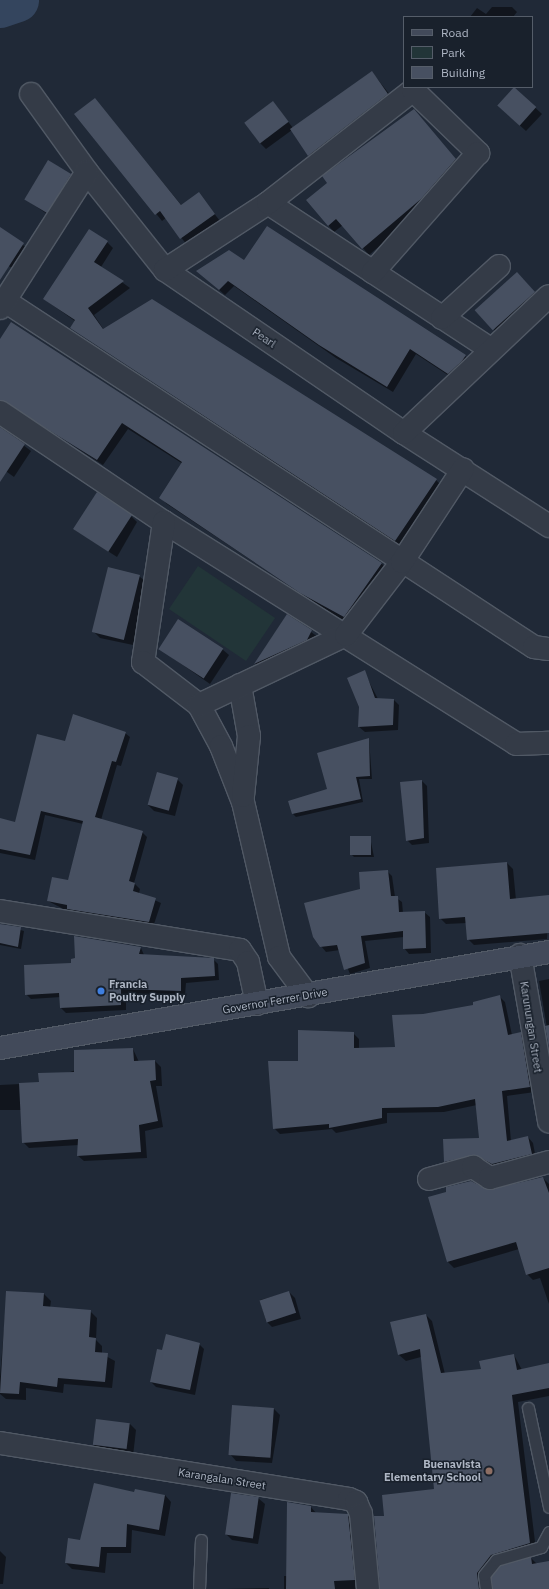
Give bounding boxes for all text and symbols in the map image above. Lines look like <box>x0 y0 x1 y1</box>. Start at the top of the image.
legend <box>403 16 533 88</box>
text: Road <box>441 25 469 40</box>
text: Park <box>441 45 465 60</box>
text: Building <box>441 65 485 80</box>
street label: Pearl <box>250 325 278 351</box>
place label: Francia Poultry Supply <box>109 978 185 1004</box>
street label: Karunungan Street <box>517 980 545 1074</box>
street label: Governor Ferrer Drive <box>222 985 328 1017</box>
marker: Francia Poultry Supply <box>96 986 106 996</box>
place label: Buenavista Elementary School <box>384 1458 481 1484</box>
street label: Karangalan Street <box>177 1466 267 1492</box>
marker: Buenavista Elementary School <box>484 1466 494 1476</box>

